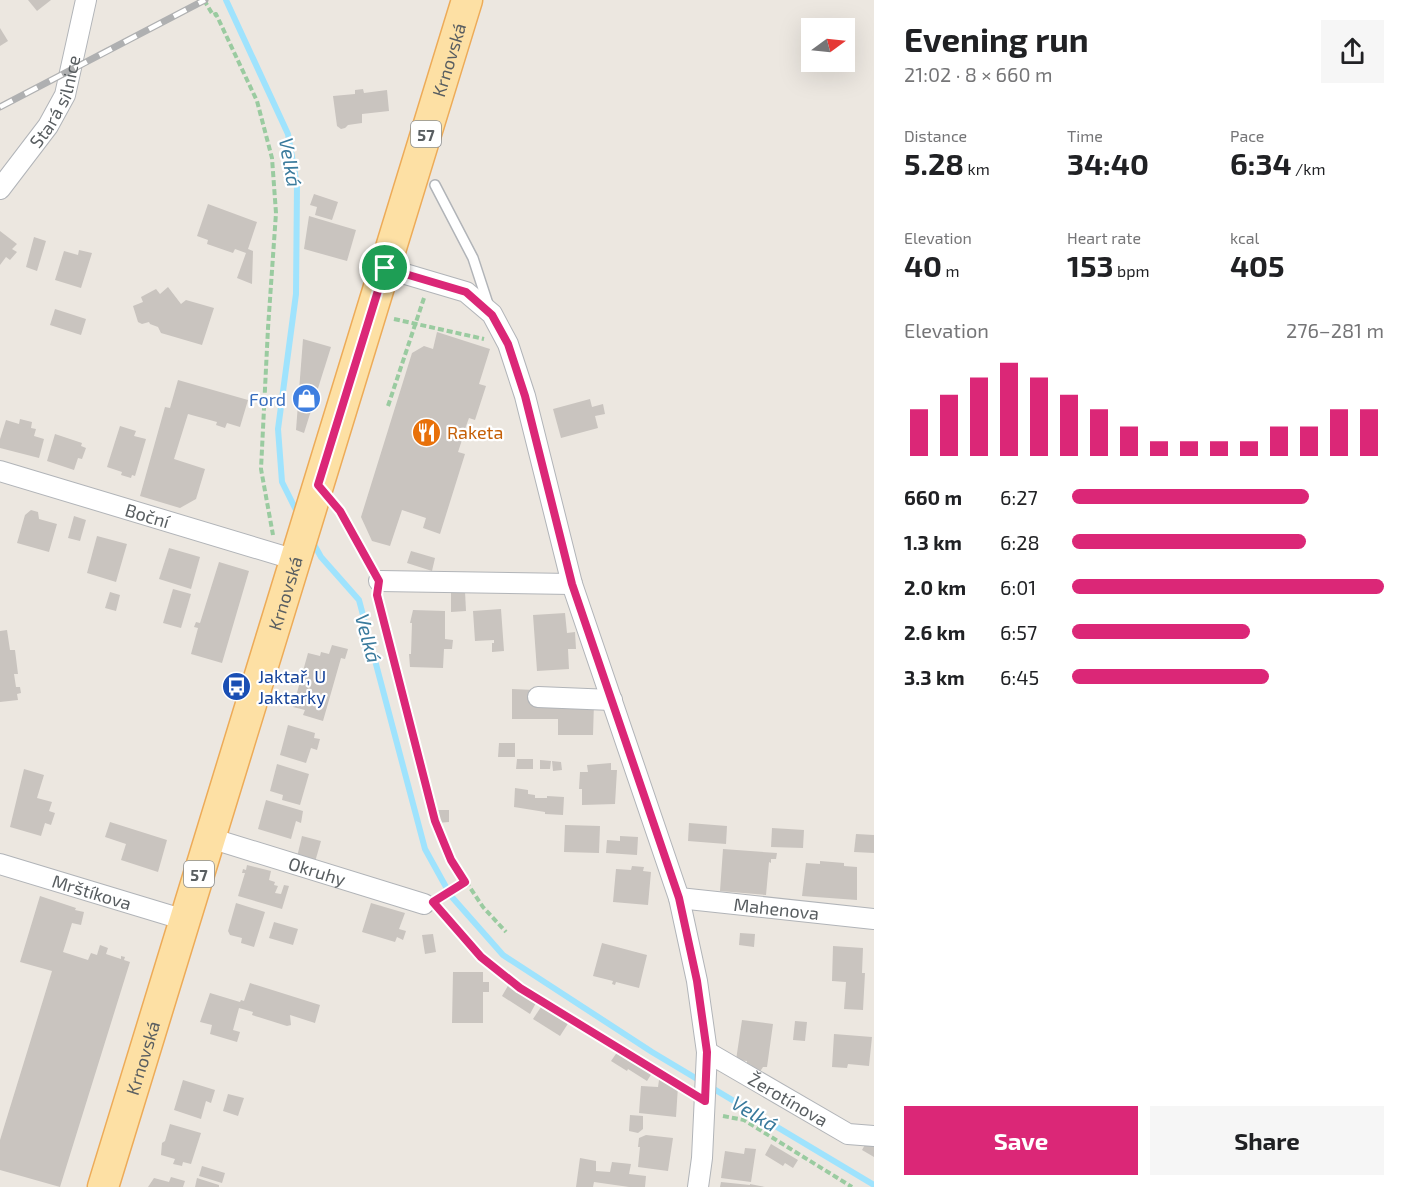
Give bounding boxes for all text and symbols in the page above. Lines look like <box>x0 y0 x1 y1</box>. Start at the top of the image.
north arrow <box>801 18 855 72</box>
map controls <box>801 18 855 72</box>
text: Evening run <box>904 19 1089 59</box>
street label: Krnovská <box>427 20 470 99</box>
button: share <box>1321 20 1384 83</box>
street label: Stará silnice <box>25 53 84 152</box>
text: 21:02 · 8 × 660 m <box>904 62 1053 86</box>
road number: 57 <box>411 121 441 147</box>
text: Distance <box>904 126 967 145</box>
text: Time <box>1067 126 1103 145</box>
text: Pace <box>1230 126 1264 145</box>
water label: Velká <box>275 135 307 189</box>
text: 5.28 <box>904 145 964 181</box>
text: 34:40 <box>1067 145 1149 181</box>
text: 6:34 <box>1230 145 1292 181</box>
text: km <box>964 159 990 178</box>
text: /km <box>1292 159 1326 178</box>
text: Elevation <box>904 228 972 247</box>
text: Heart rate <box>1067 228 1141 247</box>
text: kcal <box>1230 228 1259 247</box>
pin <box>359 242 410 293</box>
text: 40 <box>904 247 942 283</box>
text: 153 <box>1067 247 1114 283</box>
text: 405 <box>1230 247 1285 283</box>
icon: arrive <box>368 251 401 284</box>
text: m <box>942 261 960 280</box>
text: bpm <box>1114 261 1150 280</box>
text: Elevation <box>904 318 989 342</box>
text: 276–281 m <box>1286 318 1384 342</box>
shop icon: Ford <box>291 383 323 415</box>
place label: Ford <box>249 388 286 410</box>
restaurant icon: Raketa <box>410 416 442 448</box>
place label: Raketa <box>447 421 503 443</box>
text: 660 m <box>904 485 962 509</box>
text: 6:27 <box>1000 485 1038 509</box>
street label: Boční <box>123 498 173 533</box>
text: 1.3 km <box>904 530 962 554</box>
text: 6:28 <box>1000 530 1040 554</box>
street label: Krnovská <box>263 554 307 633</box>
text: 2.0 km <box>904 575 966 599</box>
text: 6:01 <box>1000 575 1036 599</box>
water label: Velká <box>351 611 387 665</box>
text: 2.6 km <box>904 620 965 644</box>
text: 6:57 <box>1000 620 1037 644</box>
place label: Jaktař, U Jaktarky <box>258 665 326 708</box>
text: 3.3 km <box>904 665 965 689</box>
text: 6:45 <box>1000 665 1039 689</box>
bus stop icon: Jaktař, U Jaktarky <box>221 670 253 702</box>
street label: Okruhy <box>286 852 349 890</box>
road number: 57 <box>184 861 214 887</box>
street label: Mrštíkova <box>50 869 134 914</box>
street label: Mahenova <box>733 893 820 924</box>
street label: Krnovská <box>121 1018 164 1098</box>
street label: Žerotínova <box>745 1068 832 1131</box>
water label: Velká <box>727 1090 783 1136</box>
button: Save <box>904 1106 1138 1175</box>
button: Share <box>1150 1106 1384 1175</box>

